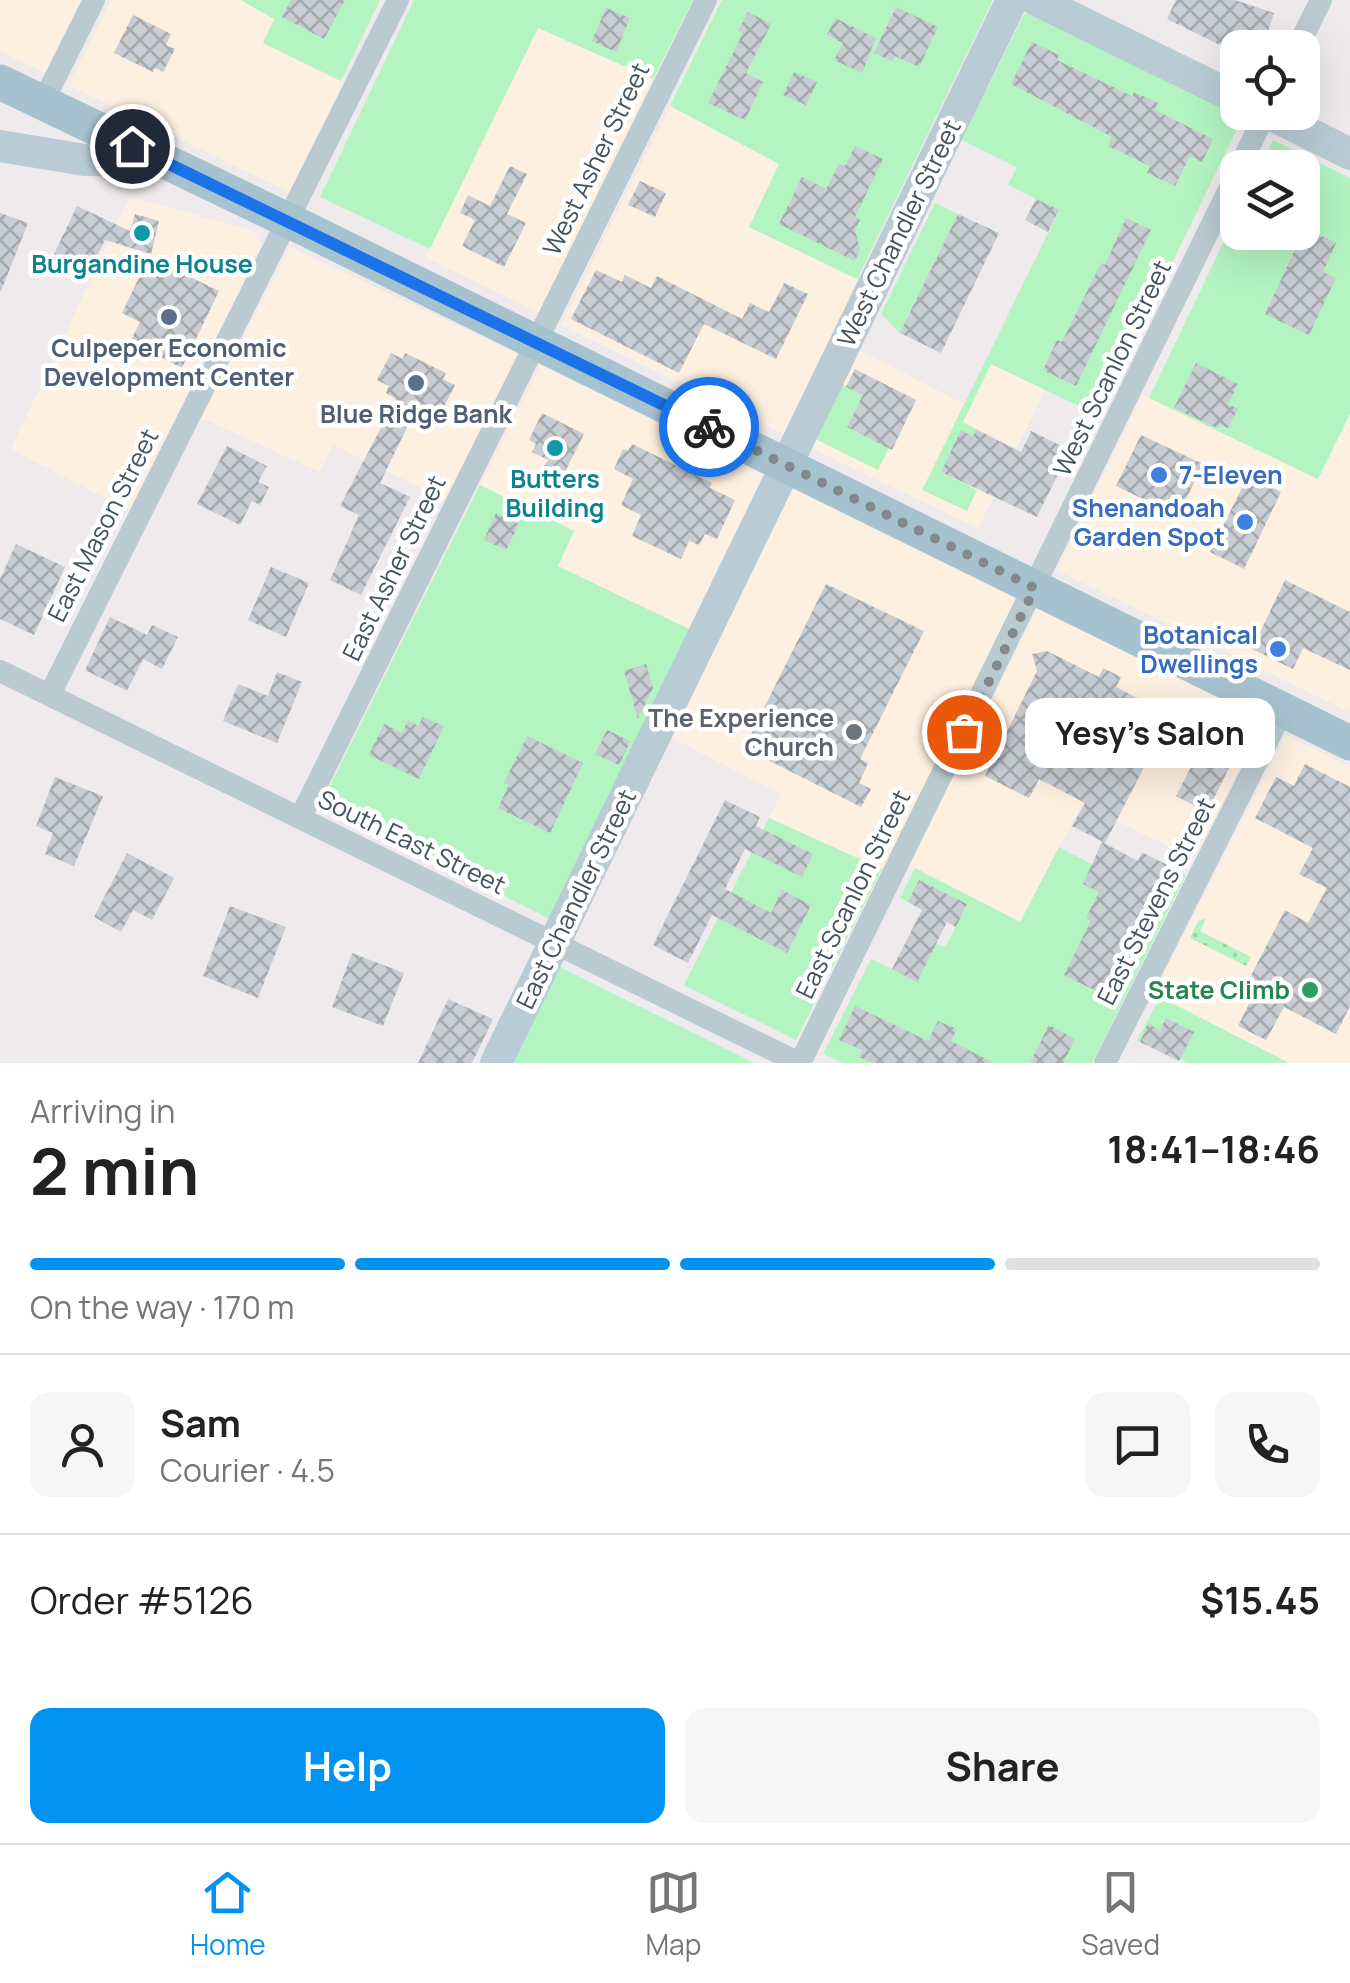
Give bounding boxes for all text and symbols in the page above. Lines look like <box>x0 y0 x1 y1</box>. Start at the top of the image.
map controls <box>1220 30 1320 250</box>
button: locate <box>1220 30 1320 130</box>
street label: West Asher Street <box>534 57 657 261</box>
pin <box>90 104 175 189</box>
street label: West Chandler Street <box>828 113 969 352</box>
icon: home <box>105 119 160 174</box>
button: layers <box>1220 150 1320 250</box>
marker: Burgandine House <box>131 222 153 244</box>
place label: Burgandine House <box>31 246 253 281</box>
street label: West Scanlon Street <box>1044 254 1179 482</box>
marker: Culpeper Economic Development Center <box>158 306 180 328</box>
place label: Culpeper Economic Development Center <box>44 330 294 394</box>
marker: Blue Ridge Bank <box>405 372 427 394</box>
courier <box>659 377 759 477</box>
place label: Blue Ridge Bank <box>320 396 513 431</box>
icon: bike <box>682 400 737 455</box>
street label: East Mason Street <box>39 422 166 627</box>
marker: Butters Building <box>544 437 566 459</box>
place label: 7-Eleven <box>1179 457 1283 492</box>
place label: Butters Building <box>506 461 604 525</box>
marker: 7-Eleven <box>1148 464 1170 486</box>
street label: East Asher Street <box>334 469 454 666</box>
place label: Shenandoah Garden Spot <box>1072 490 1225 554</box>
marker: Shenandoah Garden Spot <box>1234 511 1256 533</box>
place label: Botanical Dwellings <box>1140 617 1258 681</box>
marker: Botanical Dwellings <box>1267 638 1289 660</box>
pin <box>922 690 1007 775</box>
callout: Yesy's Salon <box>1024 697 1274 767</box>
place label: The Experience Church <box>648 700 834 764</box>
icon: bag <box>937 705 992 760</box>
text: Yesy's Salon <box>1055 711 1245 755</box>
marker: The Experience Church <box>843 721 865 743</box>
street label: South East Street <box>313 781 512 902</box>
street label: East Chandler Street <box>507 783 644 1014</box>
street label: East Scanlon Street <box>787 784 918 1004</box>
street label: East Stevens Street <box>1088 791 1223 1010</box>
place label: State Climb <box>1148 972 1290 1007</box>
marker: State Climb <box>1299 979 1321 1001</box>
text: Arriving in <box>30 1089 175 1133</box>
text: 18:41–18:46 <box>1107 1122 1320 1174</box>
text: 2 min <box>30 1126 199 1215</box>
text: On the way · 170 m <box>30 1285 294 1329</box>
button: person <box>30 1392 135 1497</box>
button: chat <box>1085 1392 1190 1497</box>
button: phone <box>1215 1392 1320 1497</box>
text: Sam <box>160 1396 241 1448</box>
text: Courier · 4.5 <box>160 1448 335 1492</box>
text: Order #5126 <box>30 1573 254 1625</box>
text: $15.45 <box>1200 1573 1320 1625</box>
button: Help <box>30 1708 665 1823</box>
button: Share <box>685 1708 1320 1823</box>
tab: Home <box>190 1865 266 1963</box>
tab: Map <box>646 1865 701 1963</box>
tab: Saved <box>1081 1865 1160 1963</box>

